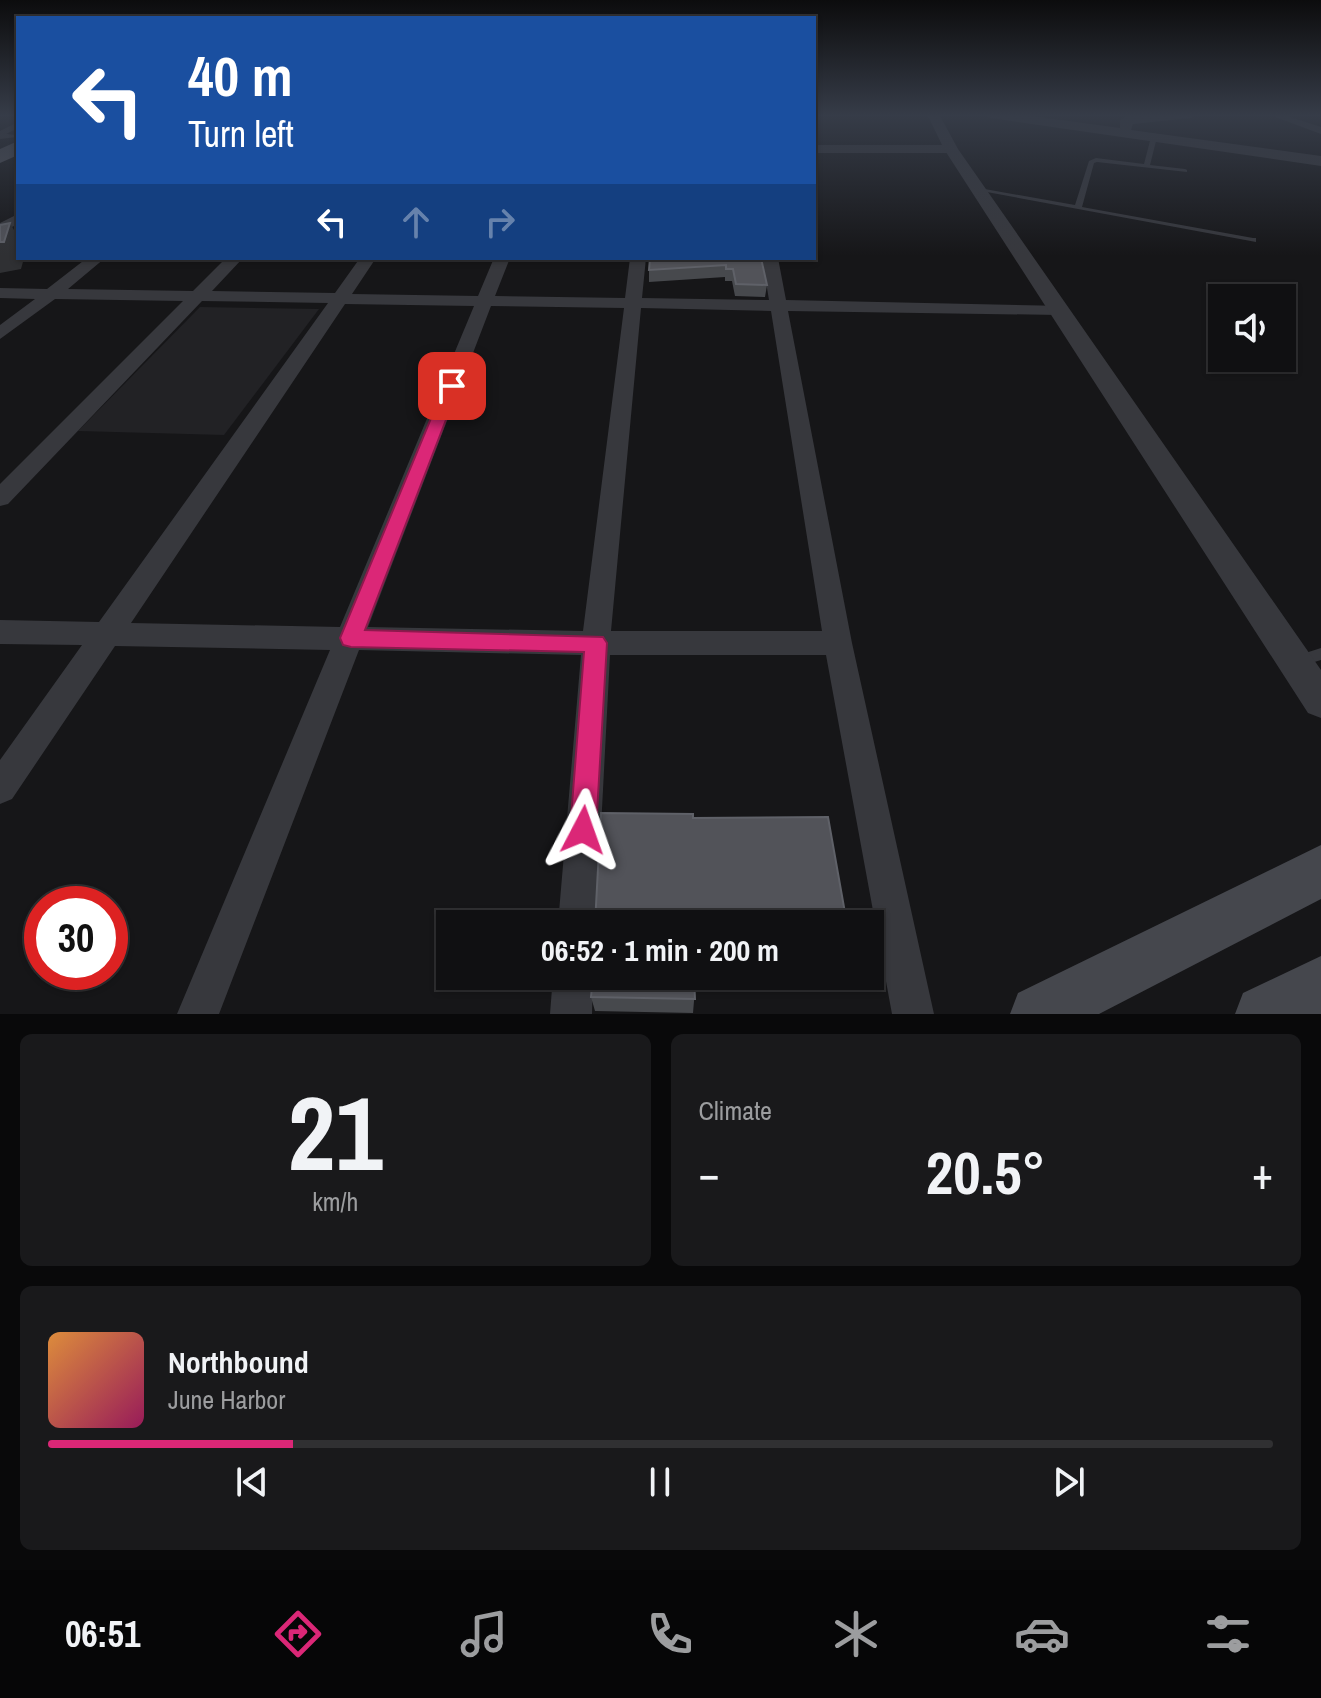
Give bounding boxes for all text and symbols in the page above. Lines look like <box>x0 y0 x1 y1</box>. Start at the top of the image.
text: 40 m <box>188 38 293 113</box>
icon: left <box>56 48 160 152</box>
text: Turn left <box>188 110 294 158</box>
icon: left <box>310 200 354 244</box>
icon: ahead <box>394 200 438 244</box>
icon: right <box>478 200 522 244</box>
map controls <box>1208 284 1296 372</box>
button: sound <box>1208 284 1296 372</box>
pin <box>418 352 486 420</box>
icon: arrive <box>430 364 474 408</box>
position arrow <box>541 788 625 872</box>
speed limit sign: 30 <box>24 886 128 990</box>
text: 06:52 · 1 min · 200 m <box>541 930 779 970</box>
text: 21 <box>288 1062 383 1202</box>
text: Climate <box>699 1093 772 1128</box>
text: 20.5° <box>926 1132 1046 1213</box>
text: − <box>699 1143 720 1203</box>
text: + <box>1252 1143 1273 1203</box>
text: km/h <box>312 1184 358 1219</box>
text: Northbound <box>168 1342 309 1382</box>
text: June Harbor <box>168 1382 285 1417</box>
icon: previous <box>230 1460 274 1504</box>
icon: pause <box>638 1460 682 1504</box>
icon: next <box>1047 1460 1091 1504</box>
icon: directions <box>270 1606 326 1662</box>
icon: music <box>456 1606 512 1662</box>
icon: phone <box>642 1606 698 1662</box>
icon: climate <box>828 1606 884 1662</box>
icon: car <box>1014 1606 1070 1662</box>
icon: filters <box>1200 1606 1256 1662</box>
text: 06:51 <box>65 1610 140 1658</box>

